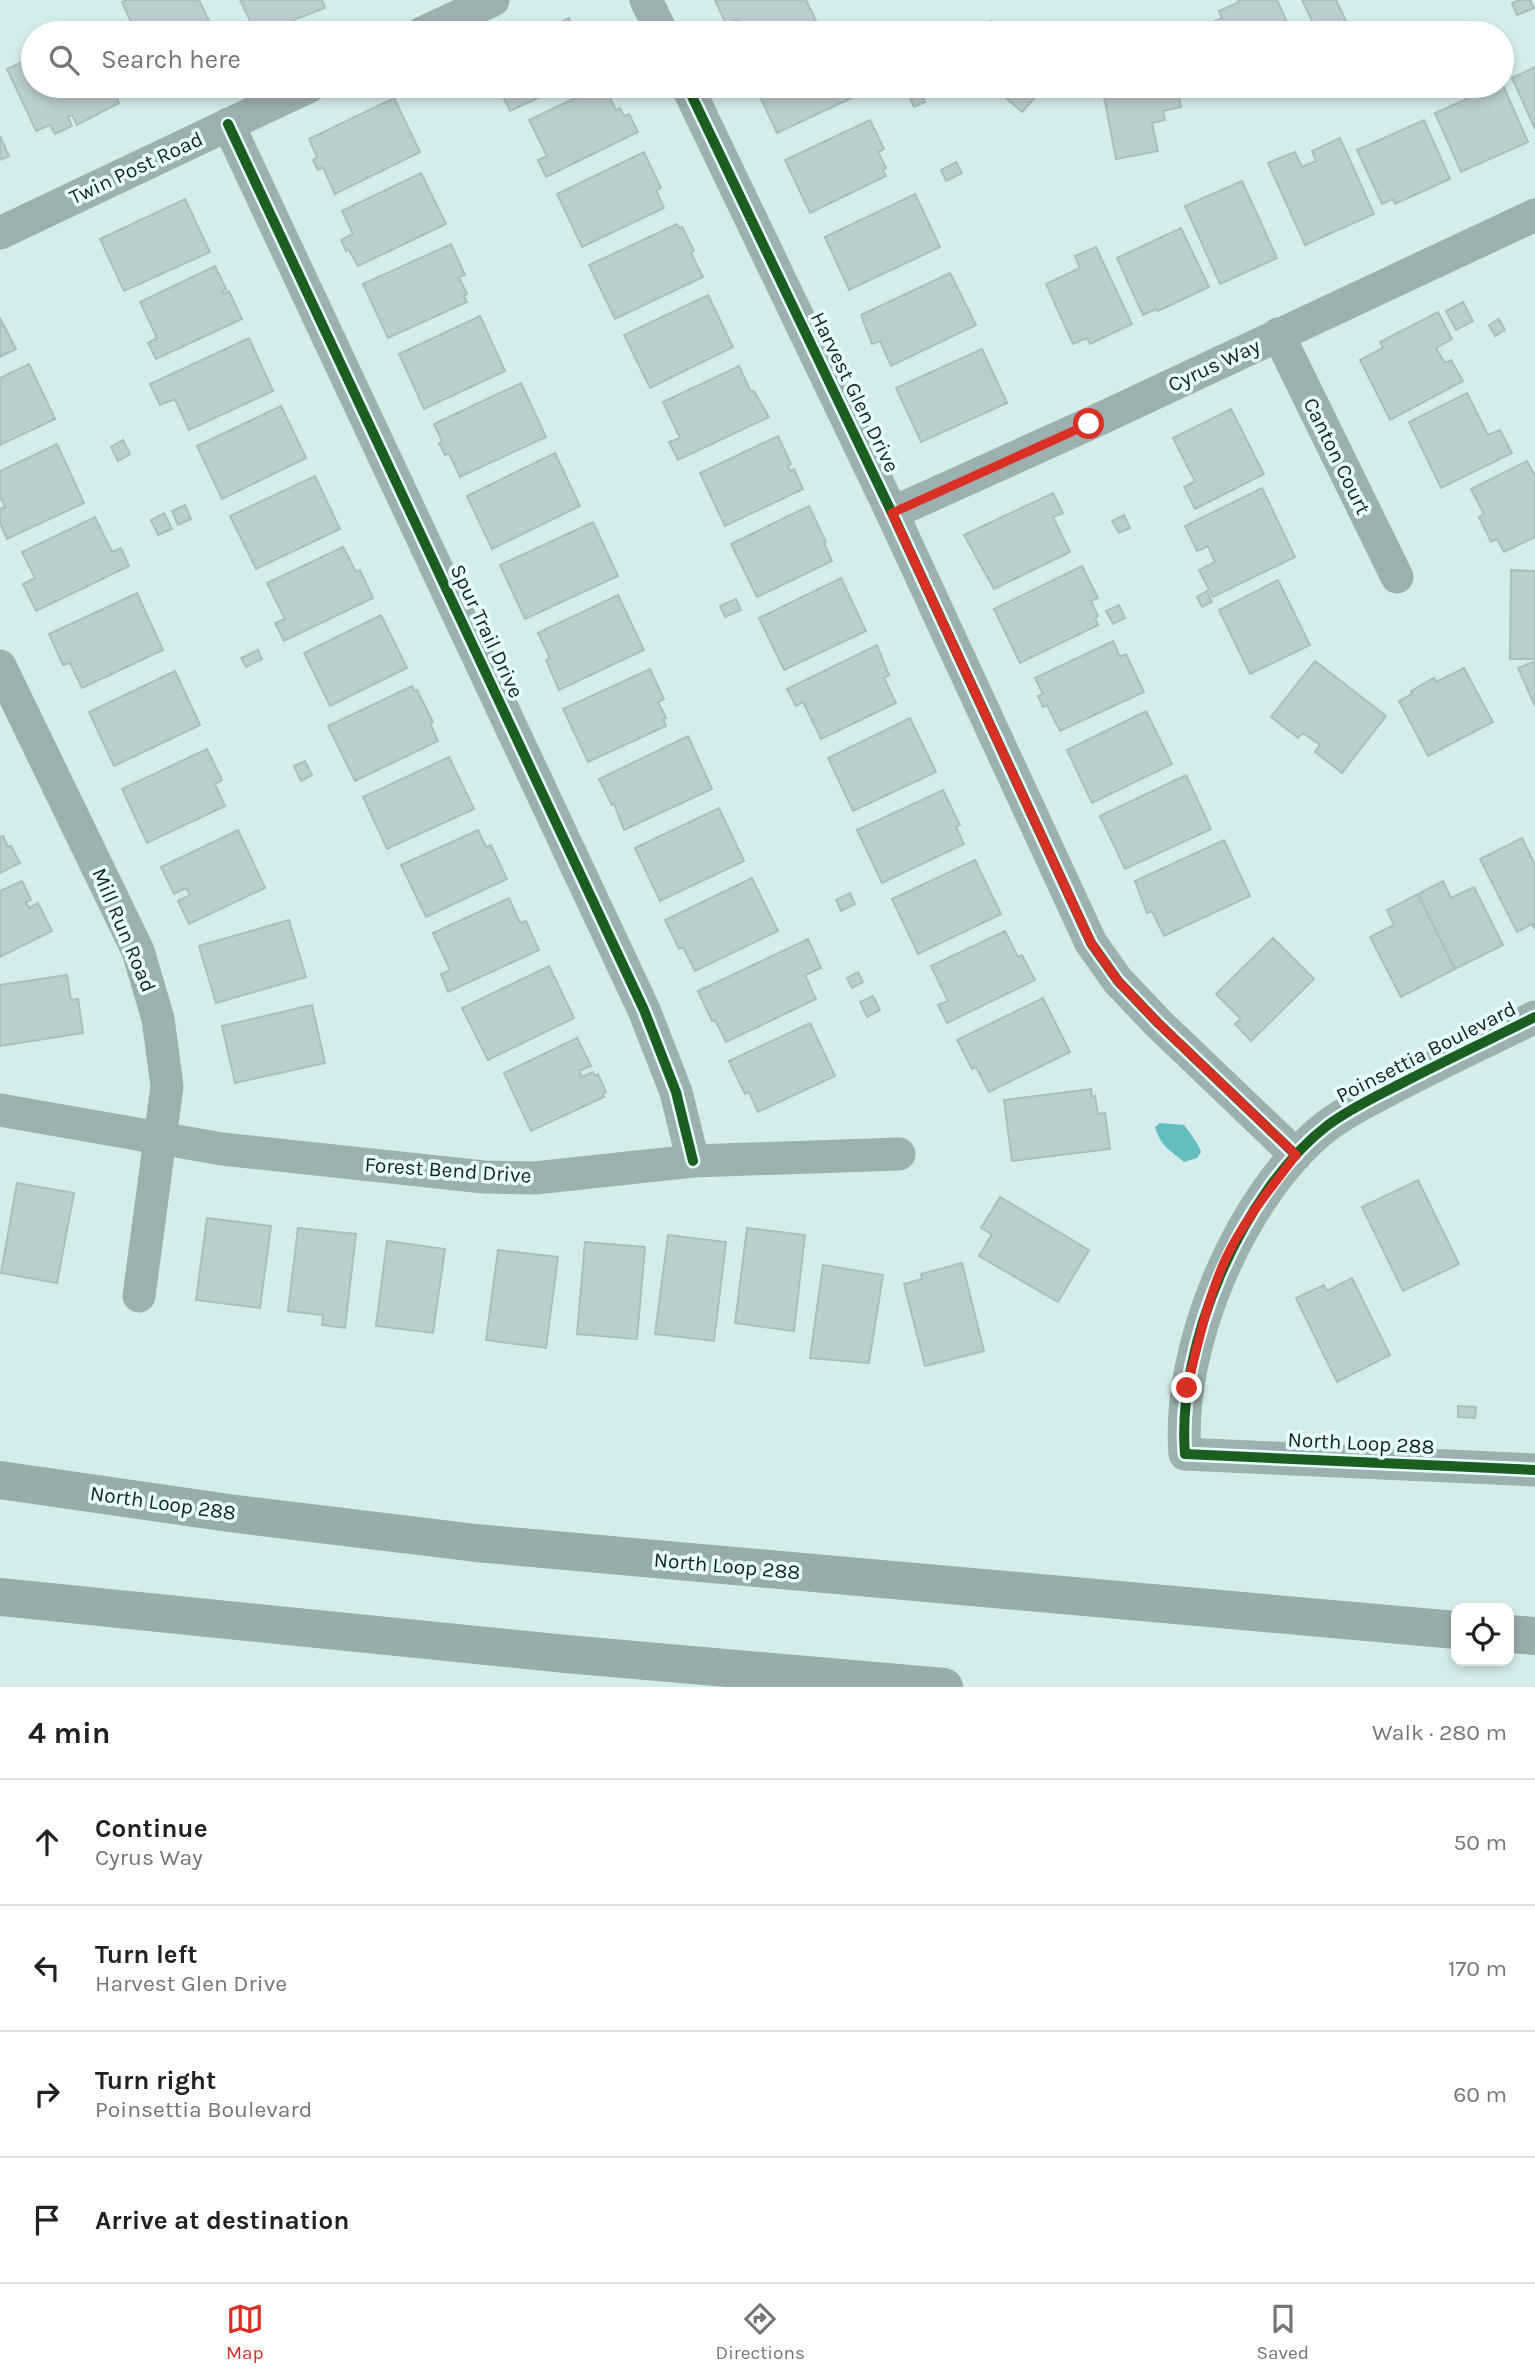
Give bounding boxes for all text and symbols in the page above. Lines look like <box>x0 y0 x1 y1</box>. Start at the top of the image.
search box <box>21 21 1514 98</box>
icon: search <box>45 41 83 79</box>
text: Search here <box>101 44 241 75</box>
street label: Twin Post Road <box>65 127 207 209</box>
street label: Harvest Glen Drive <box>806 308 904 476</box>
street label: Cyrus Way <box>1164 333 1264 397</box>
street label: Canton Court <box>1298 394 1376 518</box>
route start <box>1073 408 1104 439</box>
street label: Spur Trail Drive <box>446 560 528 702</box>
street label: Mill Run Road <box>87 864 161 996</box>
street label: Poinsettia Boulevard <box>1332 996 1520 1108</box>
street label: Forest Bend Drive <box>364 1152 532 1188</box>
route end <box>1171 1372 1202 1403</box>
street label: North Loop 288 <box>1287 1427 1435 1459</box>
street label: North Loop 288 <box>89 1481 237 1525</box>
street label: North Loop 288 <box>653 1548 801 1584</box>
map controls <box>1451 1603 1514 1666</box>
button: locate <box>1451 1603 1514 1666</box>
text: 4 min <box>28 1715 110 1751</box>
text: Walk · 280 m <box>1372 1719 1507 1746</box>
text: Continue <box>95 1813 207 1844</box>
icon: ahead <box>28 1823 66 1861</box>
text: 50 m <box>1453 1829 1507 1856</box>
text: Cyrus Way <box>95 1844 203 1871</box>
text: Turn left <box>95 1939 197 1970</box>
icon: left <box>28 1949 66 1987</box>
text: 170 m <box>1448 1955 1507 1982</box>
text: Harvest Glen Drive <box>95 1970 287 1997</box>
text: Turn right <box>95 2065 216 2096</box>
icon: right <box>28 2075 66 2113</box>
text: 60 m <box>1453 2081 1507 2108</box>
text: Poinsettia Boulevard <box>95 2096 312 2123</box>
icon: arrive <box>28 2201 66 2239</box>
text: Arrive at destination <box>95 2205 349 2236</box>
tab: Map <box>226 2300 264 2364</box>
tab: Directions <box>716 2300 805 2364</box>
tab: Saved <box>1257 2300 1309 2364</box>

